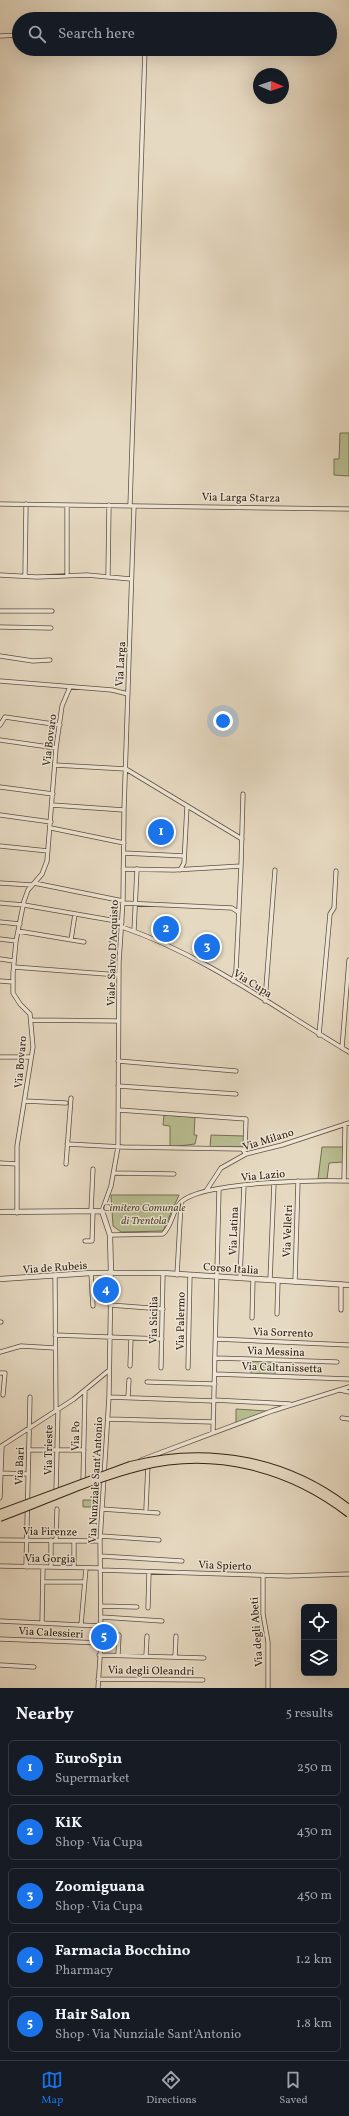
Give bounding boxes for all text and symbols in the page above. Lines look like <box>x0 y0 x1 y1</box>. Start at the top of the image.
search box <box>12 12 337 56</box>
icon: search <box>26 23 48 45</box>
text: Search here <box>58 24 135 45</box>
north arrow <box>253 68 289 104</box>
street label: Via Larga Starza <box>202 490 281 507</box>
street label: Via Larga <box>113 641 130 687</box>
your location <box>213 711 233 731</box>
street label: Via Bovaro <box>40 713 61 767</box>
pin: 1 <box>148 817 174 847</box>
street label: Viale Salvo D'Acquisto <box>104 900 123 1006</box>
pin: 2 <box>153 914 179 944</box>
pin: 3 <box>194 932 220 962</box>
street label: Via Cupa <box>230 966 275 1002</box>
street label: Via Bovaro <box>12 1035 31 1089</box>
street label: Via Milano <box>241 1126 296 1155</box>
street label: Via Lazio <box>240 1167 286 1186</box>
park label: Cimitero Comunale di Trentola <box>103 1201 185 1229</box>
street label: Via Velletri <box>280 1204 297 1258</box>
street label: Via Latina <box>226 1206 243 1256</box>
street label: Via de Rubeis <box>22 1259 88 1278</box>
street label: Corso Italia <box>203 1260 260 1279</box>
pin: 4 <box>93 1275 119 1305</box>
street label: Via Palermo <box>173 1291 190 1350</box>
street label: Via Sicilia <box>147 1296 162 1344</box>
street label: Via Sorrento <box>252 1325 314 1342</box>
street label: Via Messina <box>247 1344 306 1361</box>
street label: Via Caltanissetta <box>241 1360 323 1377</box>
street label: Via Nunziale Sant'Antonio <box>86 1416 107 1544</box>
street label: Via Po <box>69 1421 84 1451</box>
street label: Via Trieste <box>42 1425 57 1475</box>
street label: Via Bari <box>12 1447 29 1485</box>
street label: Via Firenze <box>23 1525 77 1540</box>
street label: Via Gorgia <box>24 1552 76 1567</box>
street label: Via Spierto <box>198 1558 252 1575</box>
street label: Via degli Abeti <box>248 1596 267 1667</box>
map controls <box>301 1604 337 1676</box>
button: locate <box>301 1604 337 1640</box>
pin: 5 <box>91 1622 117 1652</box>
street label: Via Calessieri <box>18 1624 84 1643</box>
button: layers <box>301 1640 337 1676</box>
street label: Via degli Oleandri <box>108 1663 194 1680</box>
text: Nearby <box>16 1703 74 1726</box>
text: 5 results <box>286 1705 333 1723</box>
text: EuroSpin <box>55 1749 122 1770</box>
text: 1 <box>27 1759 33 1777</box>
text: 250 m <box>297 1759 332 1777</box>
text: Supermarket <box>55 1770 130 1788</box>
text: KiK <box>55 1813 82 1834</box>
text: 2 <box>27 1823 33 1841</box>
text: 430 m <box>296 1823 332 1841</box>
text: Shop · Via Cupa <box>55 1834 143 1852</box>
text: Zoomiguana <box>55 1877 145 1898</box>
text: 3 <box>27 1887 33 1905</box>
text: 450 m <box>297 1887 332 1905</box>
text: Shop · Via Cupa <box>55 1898 143 1916</box>
text: Farmacia Bocchino <box>55 1941 190 1962</box>
text: 4 <box>26 1951 34 1969</box>
text: 1.2 km <box>296 1951 332 1969</box>
text: Pharmacy <box>55 1962 113 1980</box>
text: Hair Salon <box>55 2005 130 2026</box>
text: 5 <box>27 2015 33 2033</box>
text: 1.8 km <box>296 2015 332 2033</box>
text: Shop · Via Nunziale Sant'Antonio <box>55 2026 241 2044</box>
tab: Map <box>41 2069 63 2108</box>
tab: Directions <box>146 2069 197 2108</box>
tab: Saved <box>279 2069 308 2108</box>

